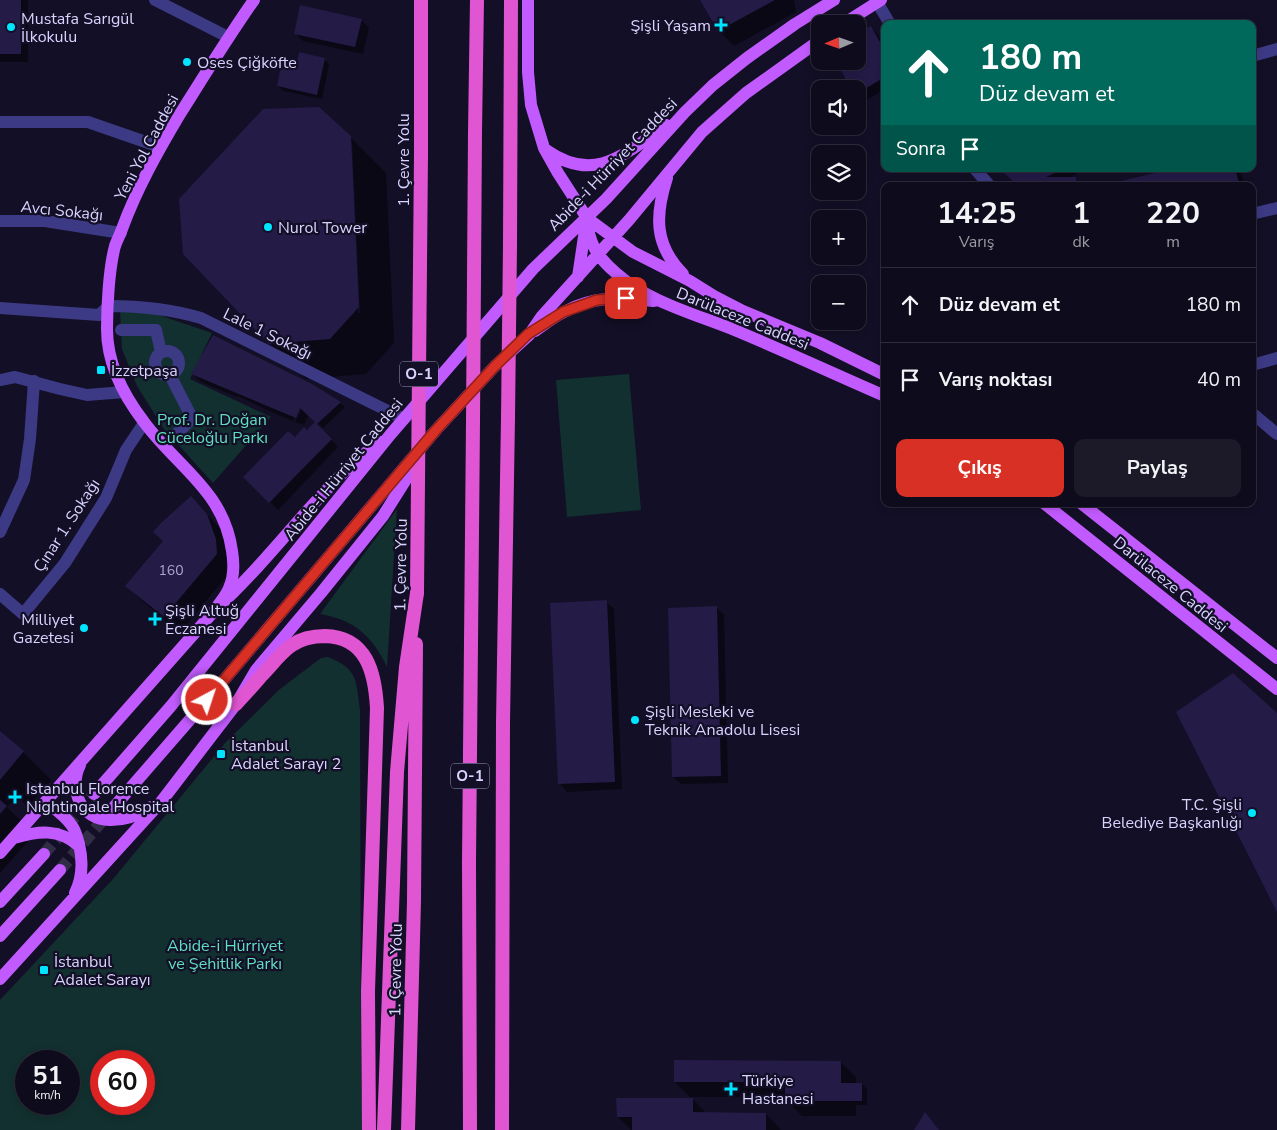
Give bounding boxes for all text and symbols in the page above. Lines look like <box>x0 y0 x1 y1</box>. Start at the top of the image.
place label: Mustafa Sarıgül İlkokulu <box>21 8 134 48</box>
place label: Şişli Yaşam <box>631 15 711 37</box>
north arrow <box>811 15 866 70</box>
map controls <box>811 15 866 330</box>
marker: Şişli Yaşam <box>715 19 727 31</box>
marker: Mustafa Sarıgül İlkokulu <box>5 21 17 33</box>
text: 180 m <box>979 34 1082 81</box>
icon: ahead <box>896 40 961 105</box>
place label: Oses Çiğköfte <box>197 52 297 74</box>
marker: Oses Çiğköfte <box>181 56 193 68</box>
text: Düz devam et <box>979 79 1115 109</box>
button: sound <box>811 80 866 135</box>
street label: Yeni Yol Caddesi <box>109 91 184 205</box>
street label: Abide-i Hürriyet Caddesi <box>543 93 682 236</box>
street label: 1. Çevre Yolu <box>393 113 415 207</box>
icon: arrive <box>956 135 984 163</box>
text: Sonra <box>896 136 946 162</box>
button: layers <box>811 145 866 200</box>
text: 14:25 <box>937 193 1016 234</box>
text: 1 <box>1072 193 1090 234</box>
text: 220 <box>1146 193 1200 234</box>
street label: Avcı Sokağı <box>20 196 104 226</box>
button: + <box>811 210 866 265</box>
place label: Nurol Tower <box>278 217 367 239</box>
marker: Nurol Tower <box>262 221 274 233</box>
text: Varış <box>959 231 994 253</box>
text: dk <box>1073 231 1090 253</box>
text: m <box>1166 231 1180 253</box>
button: − <box>811 275 866 330</box>
pin <box>605 277 647 319</box>
street label: Darülaceze Caddesi <box>673 282 812 356</box>
icon: arrive <box>612 284 640 312</box>
icon: ahead <box>896 291 924 319</box>
text: Düz devam et <box>939 292 1060 318</box>
text: 180 m <box>1186 292 1241 318</box>
street label: Lale 1 Sokağı <box>219 303 316 365</box>
place label: İzzetpaşa <box>111 360 178 382</box>
road number: O-1 <box>400 362 438 386</box>
marker: İzzetpaşa <box>95 364 107 376</box>
icon: arrive <box>896 366 924 394</box>
text: Varış noktası <box>939 367 1052 393</box>
text: 40 m <box>1197 367 1241 393</box>
street label: Abide-i Hürriyet Caddesi <box>279 394 408 546</box>
park label: Prof. Dr. Doğan Cüceloğlu Parkı <box>156 409 268 449</box>
button: Çıkış <box>896 439 1064 497</box>
button: Paylaş <box>1074 439 1241 497</box>
street label: Çınar 1. Sokağı <box>28 474 105 577</box>
street label: 1. Çevre Yolu <box>389 518 413 612</box>
street label: Darülaceze Caddesi <box>1108 532 1232 638</box>
house number: 160 <box>158 561 184 580</box>
place label: Şişli Altuğ Eczanesi <box>165 600 239 640</box>
place label: Milliyet Gazetesi <box>13 609 74 649</box>
marker: Şişli Altuğ Eczanesi <box>149 613 161 625</box>
marker: Milliyet Gazetesi <box>78 622 90 634</box>
position arrow <box>180 673 232 725</box>
place label: Şişli Mesleki ve Teknik Anadolu Lisesi <box>645 701 800 741</box>
marker: Şişli Mesleki ve Teknik Anadolu Lisesi <box>629 714 641 726</box>
place label: İstanbul Adalet Sarayı 2 <box>231 735 341 775</box>
marker: İstanbul Adalet Sarayı 2 <box>215 748 227 760</box>
road number: O-1 <box>451 764 489 788</box>
place label: Istanbul Florence Nightingale Hospital <box>26 778 174 818</box>
marker: Istanbul Florence Nightingale Hospital <box>8 790 22 804</box>
place label: T.C. Şişli Belediye Başkanlığı <box>1102 794 1242 834</box>
marker: T.C. Şişli Belediye Başkanlığı <box>1246 807 1258 819</box>
street label: 1. Çevre Yolu <box>384 923 408 1017</box>
park label: Abide-i Hürriyet ve Şehitlik Parkı <box>167 935 283 975</box>
place label: İstanbul Adalet Sarayı <box>54 951 151 991</box>
marker: İstanbul Adalet Sarayı <box>38 964 50 976</box>
speed limit sign: 60 <box>90 1050 155 1115</box>
text: 51 <box>32 1059 63 1093</box>
place label: Türkiye Hastanesi <box>742 1070 813 1110</box>
marker: Türkiye Hastanesi <box>724 1082 738 1096</box>
text: km/h <box>34 1087 61 1103</box>

